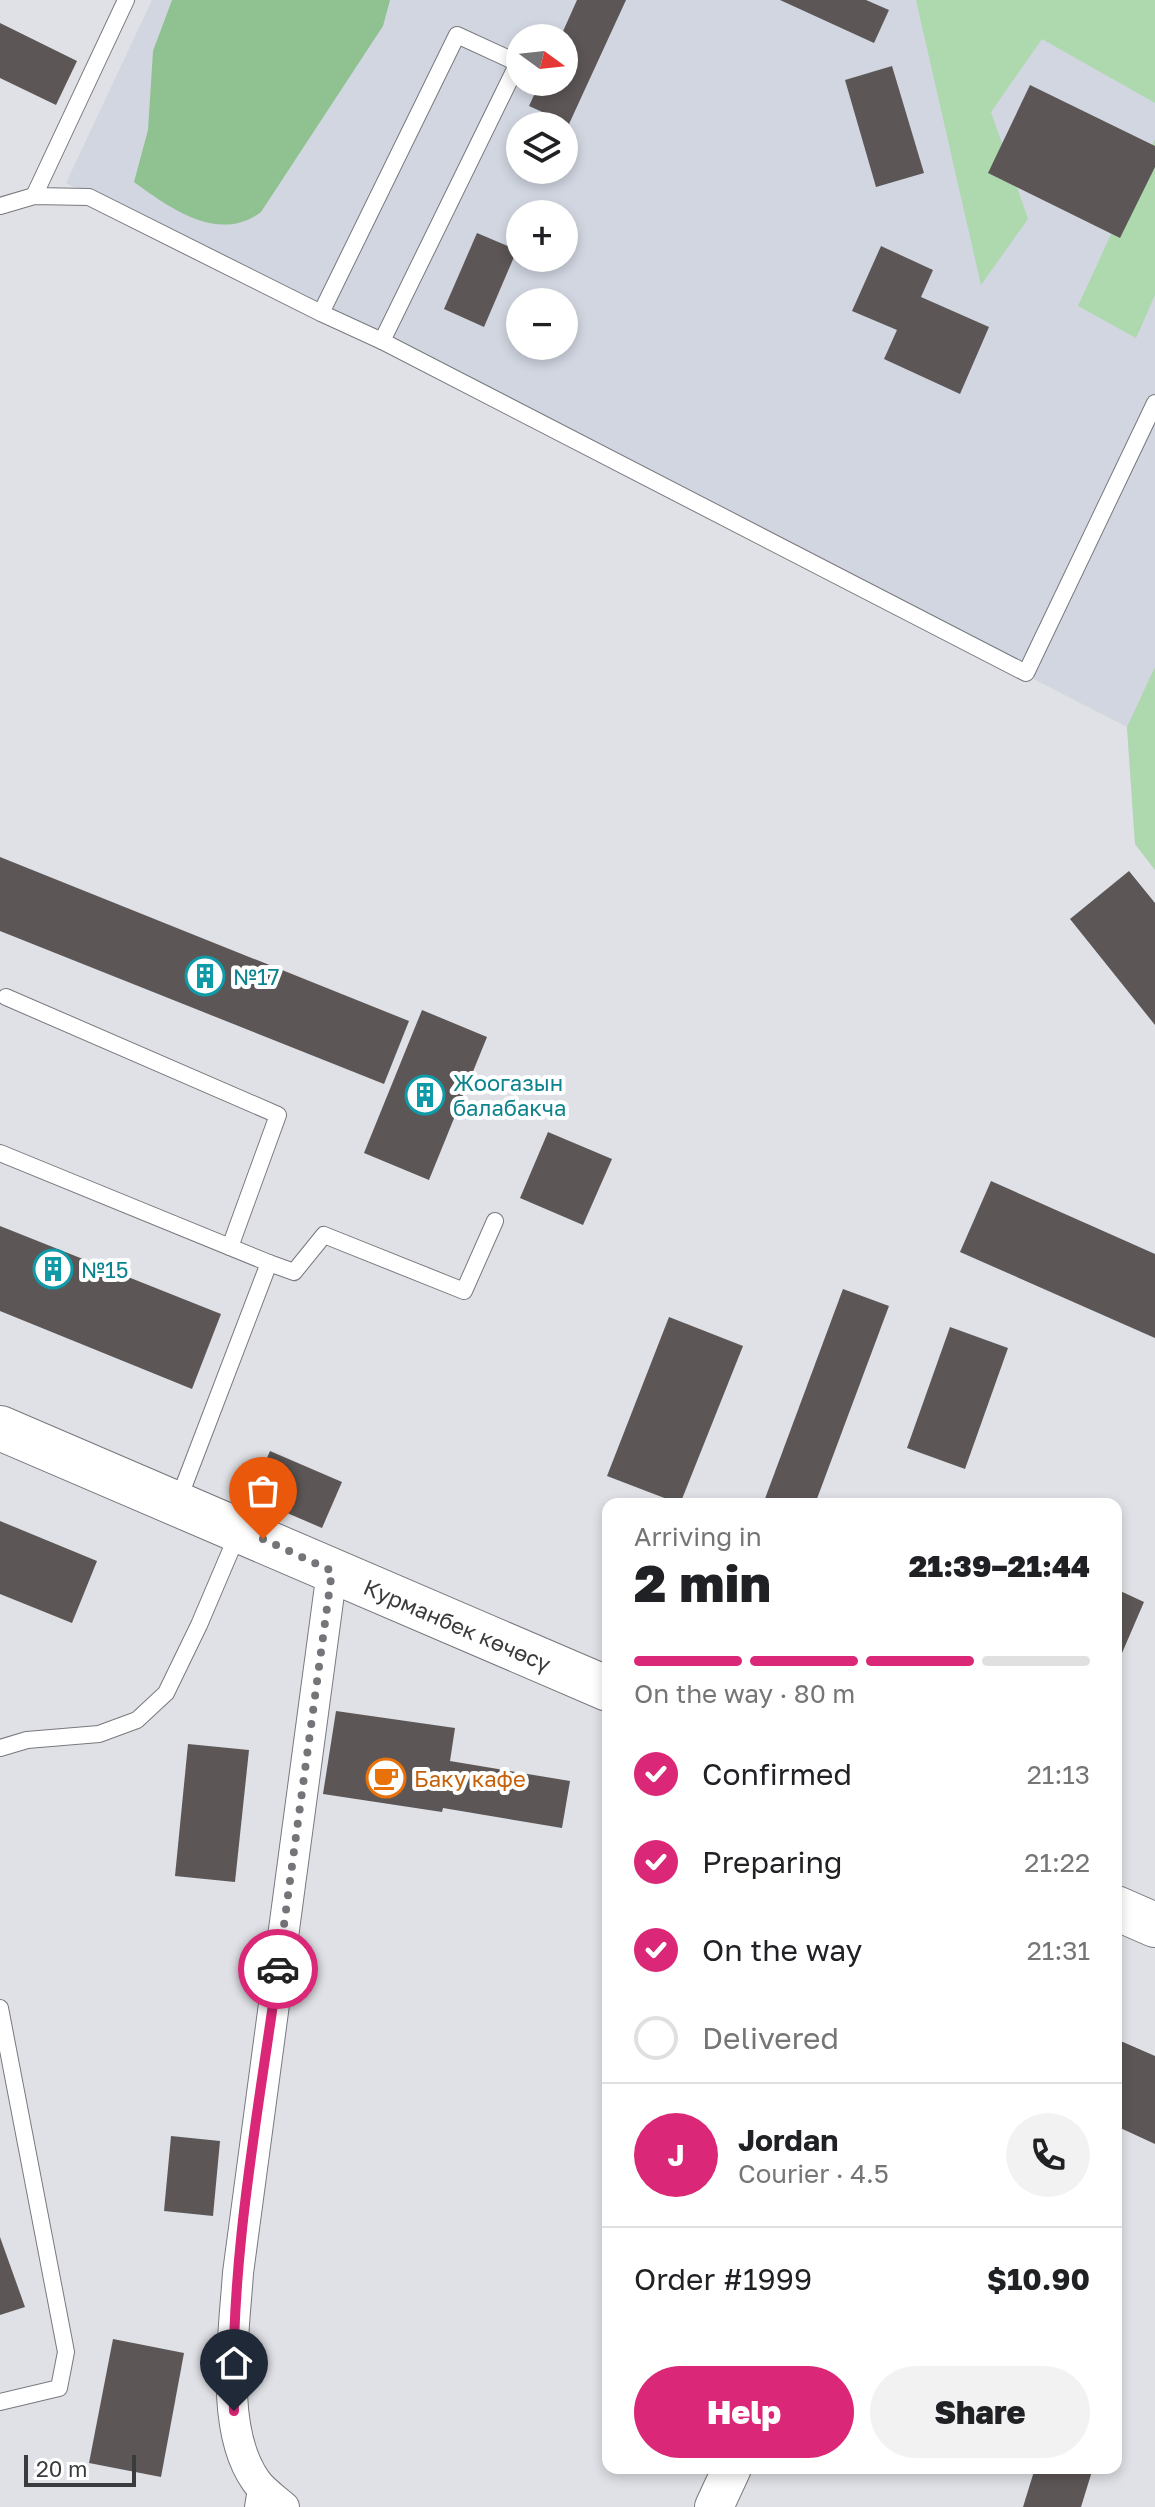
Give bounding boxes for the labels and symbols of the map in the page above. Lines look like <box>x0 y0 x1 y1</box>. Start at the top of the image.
north arrow <box>506 24 578 96</box>
building icon: №17 <box>184 955 226 997</box>
place label: №17 <box>233 963 279 990</box>
place label: Жоогазын балабакча <box>453 1069 566 1121</box>
building icon: Жоогазын балабакча <box>404 1074 446 1116</box>
building icon: №15 <box>32 1248 74 1290</box>
place label: №15 <box>81 1256 129 1283</box>
pin <box>229 1457 297 1539</box>
street label: Курманбек көчөсү <box>360 1572 555 1676</box>
cafe icon: Баку кафе <box>365 1757 407 1799</box>
place label: Баку кафе <box>414 1765 526 1792</box>
courier <box>238 1929 318 2009</box>
pin <box>200 2329 268 2411</box>
scale bar <box>24 2451 136 2487</box>

